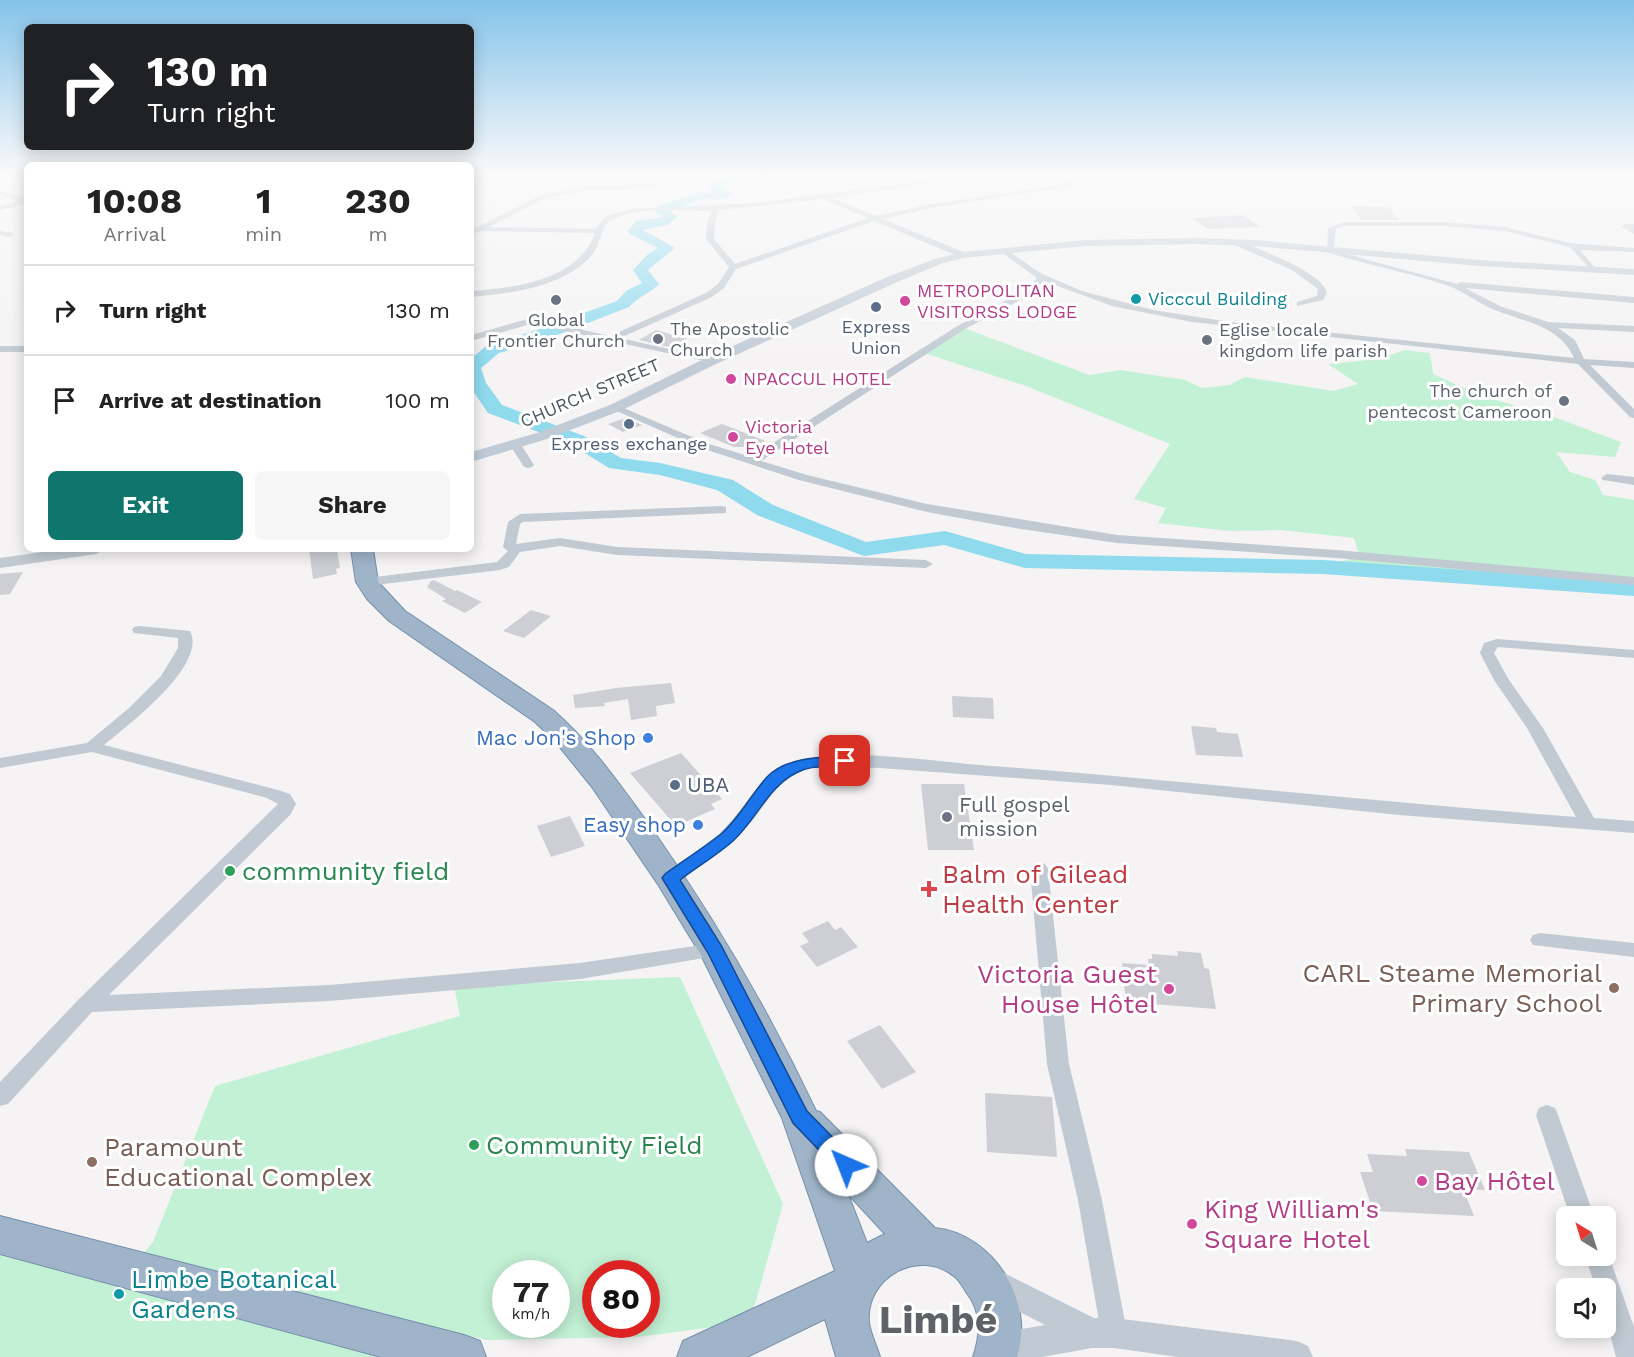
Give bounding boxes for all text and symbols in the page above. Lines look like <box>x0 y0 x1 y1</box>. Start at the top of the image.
text: 130 m <box>147 47 269 96</box>
icon: right <box>48 48 126 126</box>
text: Turn right <box>147 97 276 129</box>
text: 10:08 <box>87 180 182 222</box>
text: 1 <box>256 180 271 222</box>
text: 230 <box>345 180 411 222</box>
text: Arrival <box>103 222 166 246</box>
text: min <box>245 222 282 246</box>
text: m <box>368 222 388 246</box>
place label: METROPOLITAN VISITORSS LODGE <box>917 280 1077 322</box>
place label: Vicccul Building <box>1148 288 1287 309</box>
marker: Vicccul Building <box>1129 292 1143 306</box>
marker: Global Frontier Church <box>549 293 563 307</box>
icon: right <box>48 294 81 327</box>
marker: METROPOLITAN VISITORSS LODGE <box>898 294 912 308</box>
text: Turn right <box>99 298 206 323</box>
text: 130 m <box>386 298 450 323</box>
marker: Express Union <box>869 300 883 314</box>
place label: Global Frontier Church <box>487 309 625 351</box>
place label: Express Union <box>842 316 910 358</box>
place label: The Apostolic Church <box>670 318 790 360</box>
place label: Eglise locale kingdom life parish <box>1219 319 1388 361</box>
marker: The Apostolic Church <box>651 332 665 346</box>
marker: Eglise locale kingdom life parish <box>1200 333 1214 347</box>
street label: CHURCH STREET <box>517 354 663 431</box>
place label: NPACCUL HOTEL <box>743 368 891 389</box>
marker: NPACCUL HOTEL <box>724 372 738 386</box>
place label: The church of pentecost Cameroon <box>1367 380 1552 422</box>
icon: arrive <box>48 384 81 417</box>
text: Arrive at destination <box>99 388 322 413</box>
text: 100 m <box>386 388 450 413</box>
marker: The church of pentecost Cameroon <box>1557 394 1571 408</box>
place label: Victoria Eye Hotel <box>745 416 829 458</box>
marker: Express exchange <box>622 417 636 431</box>
marker: Victoria Eye Hotel <box>726 430 740 444</box>
place label: Express exchange <box>551 433 707 454</box>
button: Exit <box>48 471 243 540</box>
button: Share <box>255 471 450 540</box>
place label: Mac Jon's Shop <box>476 725 636 750</box>
marker: Mac Jon's Shop <box>641 731 655 745</box>
pin <box>819 735 870 786</box>
icon: arrive <box>828 744 861 777</box>
place label: UBA <box>687 772 729 797</box>
marker: UBA <box>668 778 682 792</box>
place label: Full gospel mission <box>959 792 1070 841</box>
marker: Full gospel mission <box>940 810 954 824</box>
place label: Easy shop <box>583 812 686 837</box>
marker: Easy shop <box>691 818 705 832</box>
place label: community field <box>242 856 449 886</box>
place label: Balm of Gilead Health Center <box>942 859 1128 919</box>
marker: community field <box>223 864 237 878</box>
marker: Balm of Gilead Health Center <box>920 880 938 898</box>
place label: CARL Steame Memorial Primary School <box>1303 958 1602 1018</box>
place label: Victoria Guest House Hôtel <box>977 959 1157 1019</box>
marker: CARL Steame Memorial Primary School <box>1607 981 1621 995</box>
marker: Victoria Guest House Hôtel <box>1162 982 1176 996</box>
place label: Community Field <box>486 1130 703 1160</box>
place label: Paramount Educational Complex <box>104 1132 372 1192</box>
position arrow <box>814 1133 878 1197</box>
marker: Community Field <box>467 1138 481 1152</box>
marker: Paramount Educational Complex <box>85 1155 99 1169</box>
place label: Bay Hôtel <box>1434 1166 1555 1196</box>
marker: Bay Hôtel <box>1415 1174 1429 1188</box>
place label: King William's Square Hotel <box>1204 1194 1379 1254</box>
north arrow <box>1556 1206 1616 1266</box>
map controls <box>1556 1206 1616 1338</box>
marker: King William's Square Hotel <box>1185 1217 1199 1231</box>
speed limit sign: 80 <box>582 1260 660 1338</box>
place label: Limbe Botanical Gardens <box>131 1264 337 1324</box>
text: 77 <box>513 1274 549 1309</box>
button: sound <box>1556 1278 1616 1338</box>
marker: Limbe Botanical Gardens <box>112 1287 126 1301</box>
district label: Limbé <box>879 1297 997 1342</box>
text: km/h <box>512 1305 550 1323</box>

